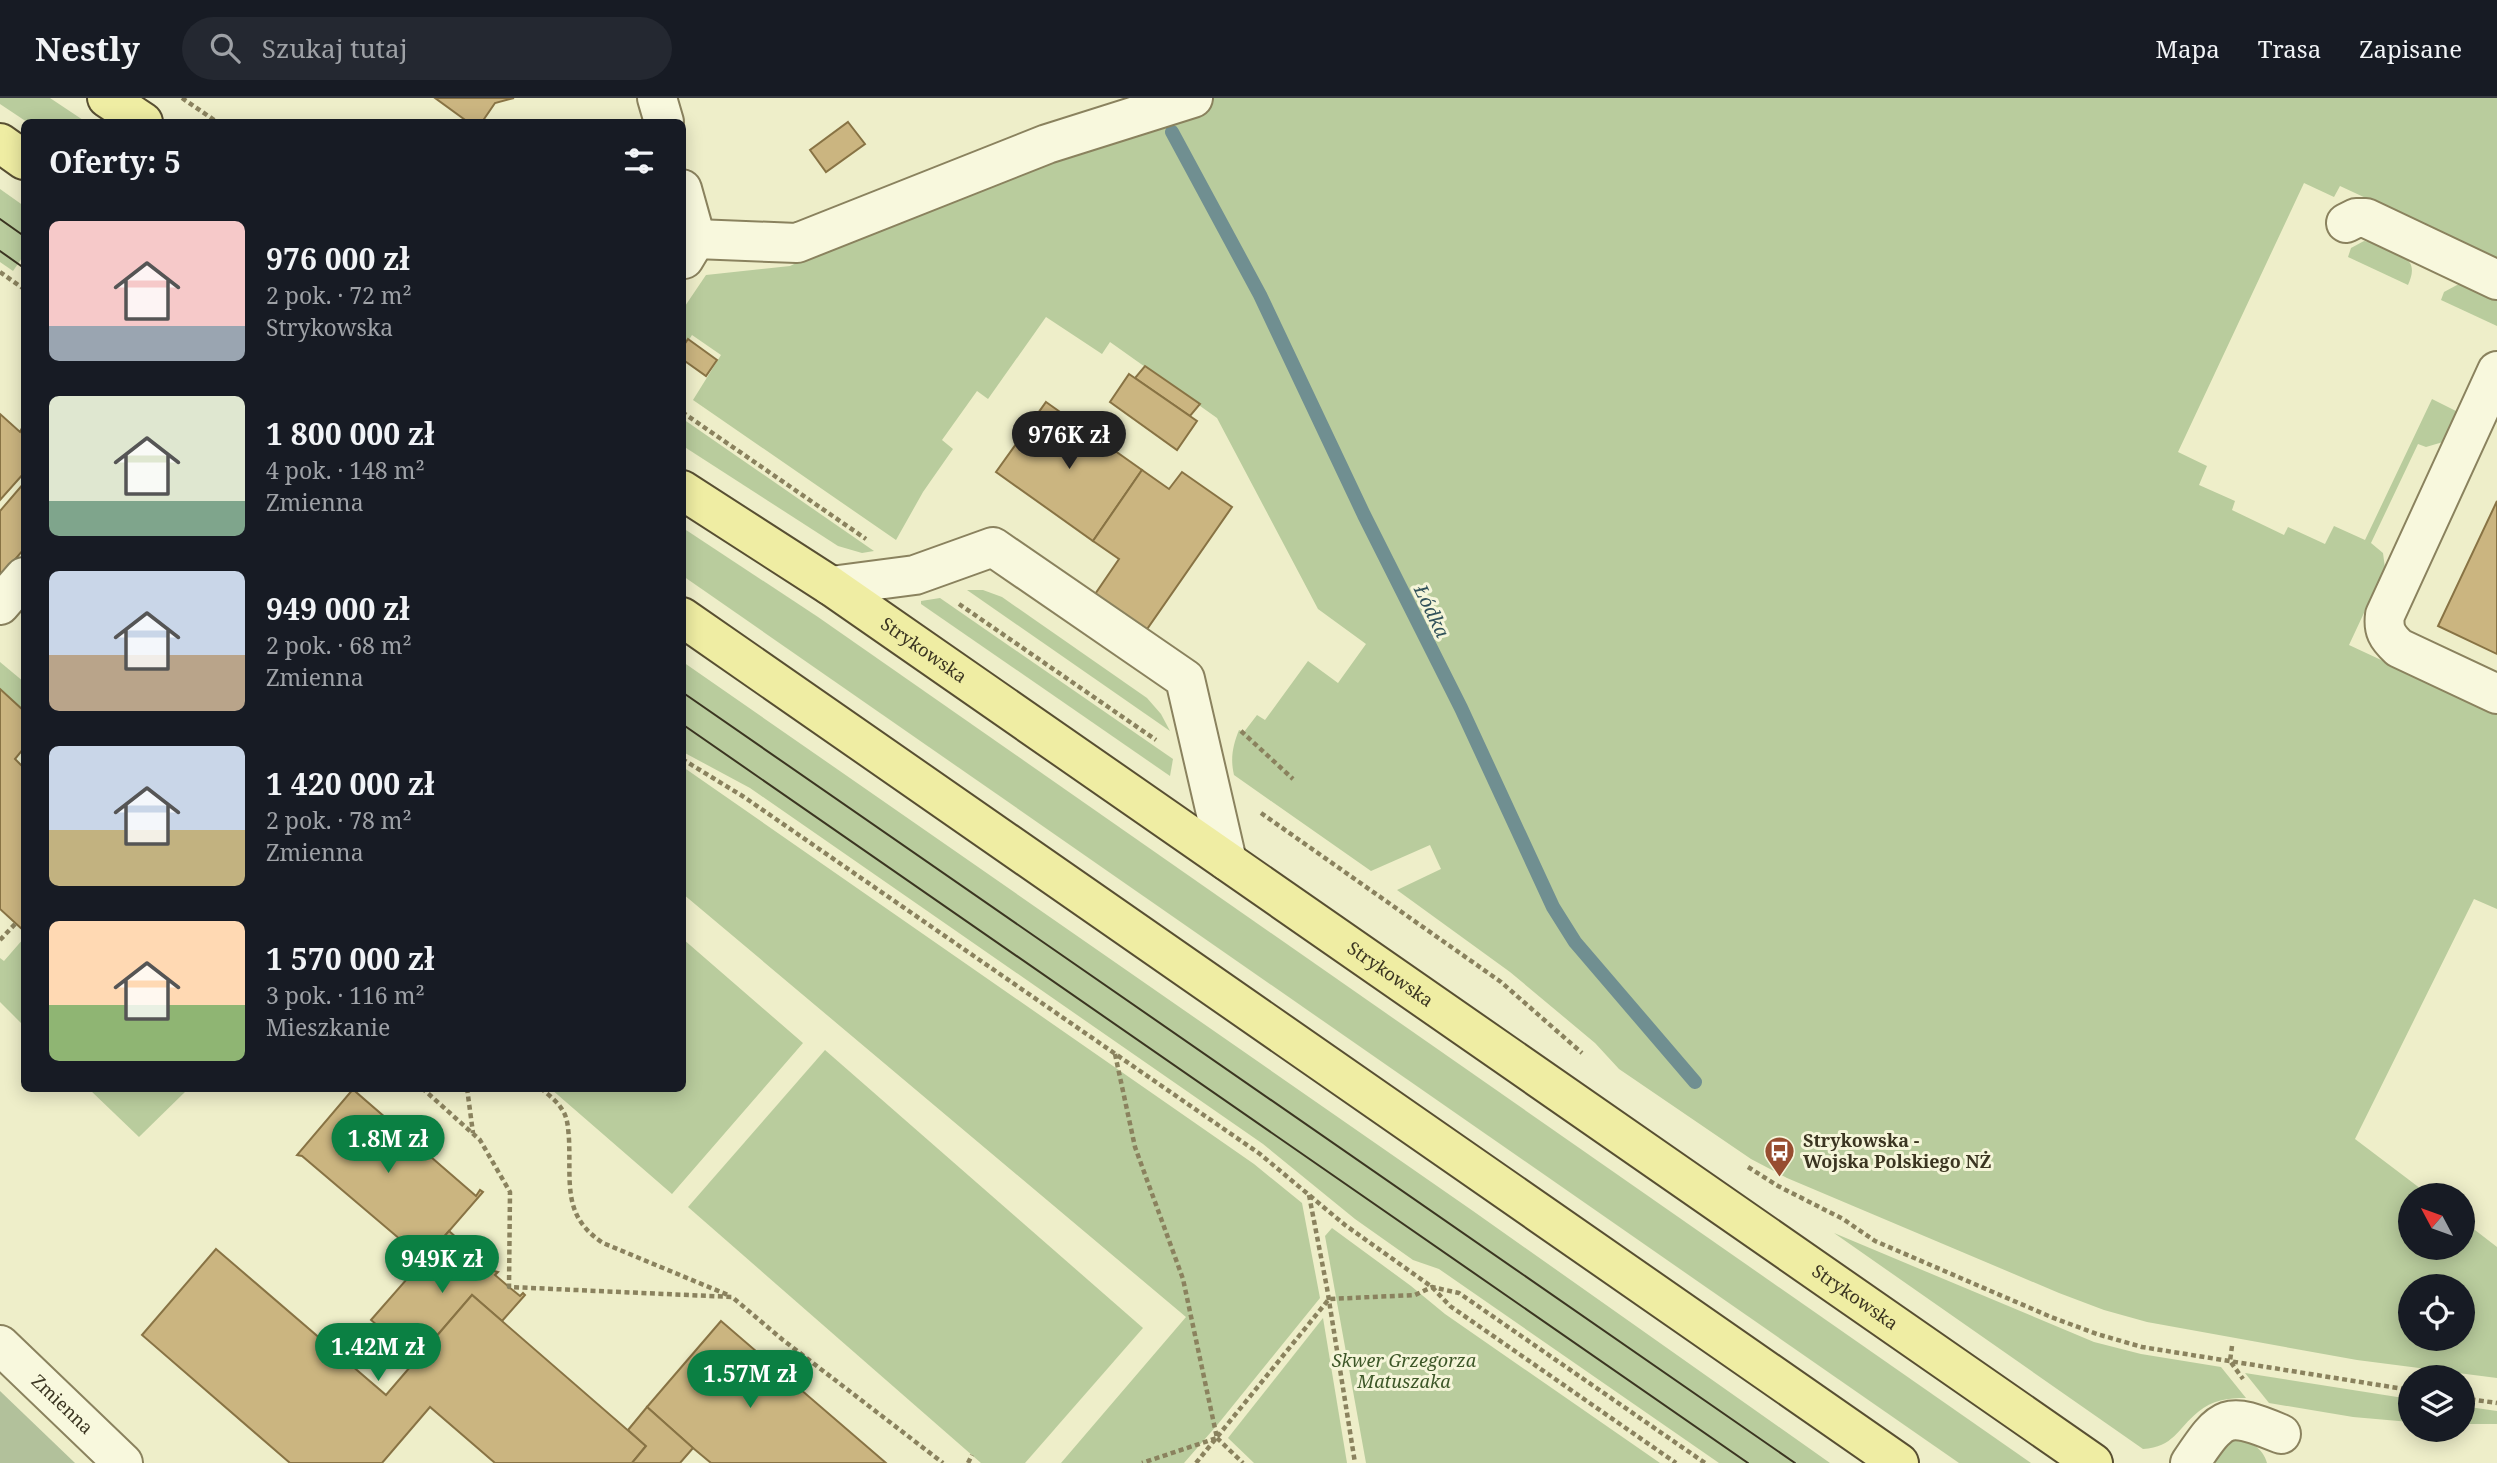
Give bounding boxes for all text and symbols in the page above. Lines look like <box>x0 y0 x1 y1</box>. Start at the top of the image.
search box <box>182 17 672 80</box>
text: Nestly <box>35 26 140 71</box>
icon: search <box>206 29 244 67</box>
text: Szukaj tutaj <box>262 30 407 66</box>
text: Mapa <box>2156 32 2220 65</box>
text: Trasa <box>2258 32 2321 65</box>
text: Zapisane <box>2359 32 2462 65</box>
text: Oferty: 5 <box>49 141 181 182</box>
icon: filters <box>620 142 658 180</box>
text: 976 000 zł <box>266 238 410 279</box>
icon: home <box>105 249 189 333</box>
text: 2 pok. · 72 m² <box>266 279 412 311</box>
text: Strykowska <box>266 311 393 343</box>
pin: 976K zł <box>1004 412 1134 471</box>
text: 1 800 000 zł <box>266 413 434 454</box>
text: 976K zł <box>1028 418 1110 450</box>
icon: home <box>105 424 189 508</box>
text: 4 pok. · 148 m² <box>266 454 425 486</box>
text: Zmienna <box>266 486 364 518</box>
water label: Łódka <box>1408 579 1456 642</box>
text: 949 000 zł <box>266 588 410 629</box>
icon: home <box>105 599 189 683</box>
street label: Strykowska <box>876 611 972 688</box>
text: 2 pok. · 68 m² <box>266 629 412 661</box>
text: Zmienna <box>266 661 364 693</box>
text: 1 420 000 zł <box>266 763 434 804</box>
icon: home <box>105 774 189 858</box>
text: 2 pok. · 78 m² <box>266 804 412 836</box>
text: Zmienna <box>266 836 364 868</box>
street label: Strykowska <box>1343 935 1438 1012</box>
text: 1 570 000 zł <box>266 938 434 979</box>
icon: home <box>105 949 189 1033</box>
text: 3 pok. · 116 m² <box>266 979 425 1011</box>
text: Mieszkanie <box>266 1011 390 1043</box>
pin: 1.8M zł <box>323 1116 453 1175</box>
text: 1.8M zł <box>348 1122 428 1154</box>
place label: Strykowska - Wojska Polskiego NŻ <box>1803 1128 1992 1173</box>
bus stop icon: Strykowska - Wojska Polskiego NŻ <box>1763 1134 1797 1178</box>
north arrow <box>2398 1183 2474 1260</box>
map controls <box>2398 1183 2475 1442</box>
pin: 949K zł <box>377 1236 507 1295</box>
text: 949K zł <box>401 1242 483 1274</box>
street label: Strykowska <box>1808 1258 1903 1335</box>
button: locate <box>2398 1274 2475 1351</box>
pin: 1.42M zł <box>306 1324 450 1383</box>
text: 1.42M zł <box>331 1330 425 1362</box>
park label: Skwer Grzegorza Matuszaka <box>1332 1348 1477 1393</box>
pin: 1.57M zł <box>678 1350 822 1410</box>
text: 1.57M zł <box>703 1357 797 1389</box>
button: layers <box>2398 1365 2475 1442</box>
street label: Zmienna <box>27 1369 99 1439</box>

